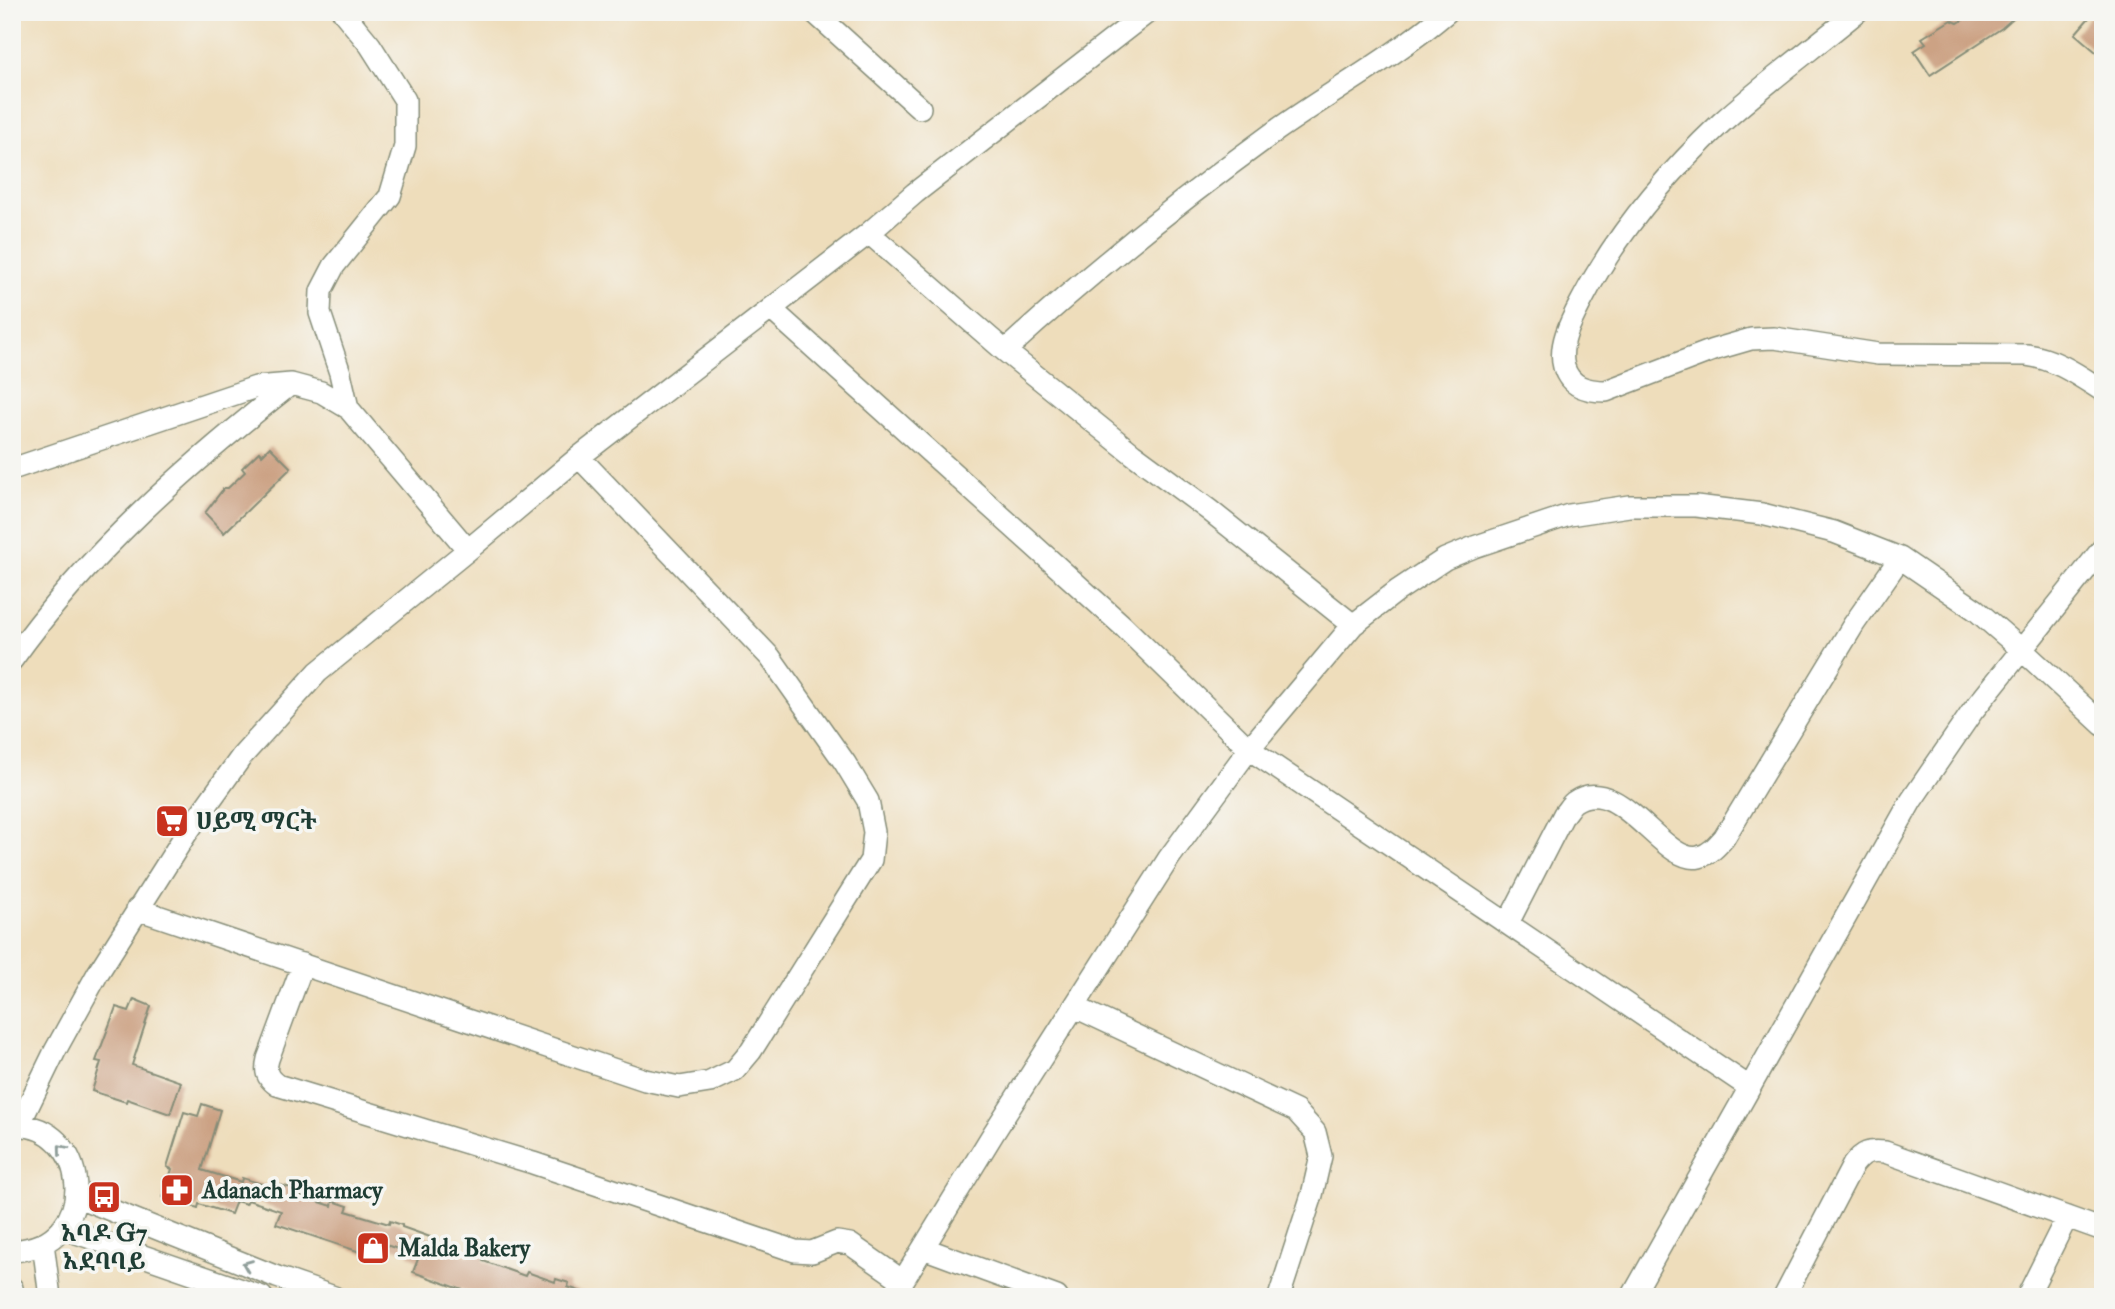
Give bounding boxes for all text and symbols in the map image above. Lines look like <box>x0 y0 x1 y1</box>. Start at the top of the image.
supermarket icon: ሀይሚ ማርት <box>153 802 191 840</box>
place label: ሀይሚ ማርት <box>196 806 317 837</box>
one-way arrow <box>58 1145 70 1158</box>
pharmacy icon: Adanach Pharmacy <box>158 1171 196 1209</box>
place label: Adanach Pharmacy <box>201 1175 384 1206</box>
bus stop icon: አባዶ G7 አደባባይ <box>85 1178 123 1216</box>
place label: አባዶ G7 አደባባይ <box>61 1218 148 1277</box>
shop icon: Malda Bakery <box>354 1229 392 1267</box>
place label: Malda Bakery <box>397 1233 531 1264</box>
one-way arrow <box>241 1259 253 1273</box>

